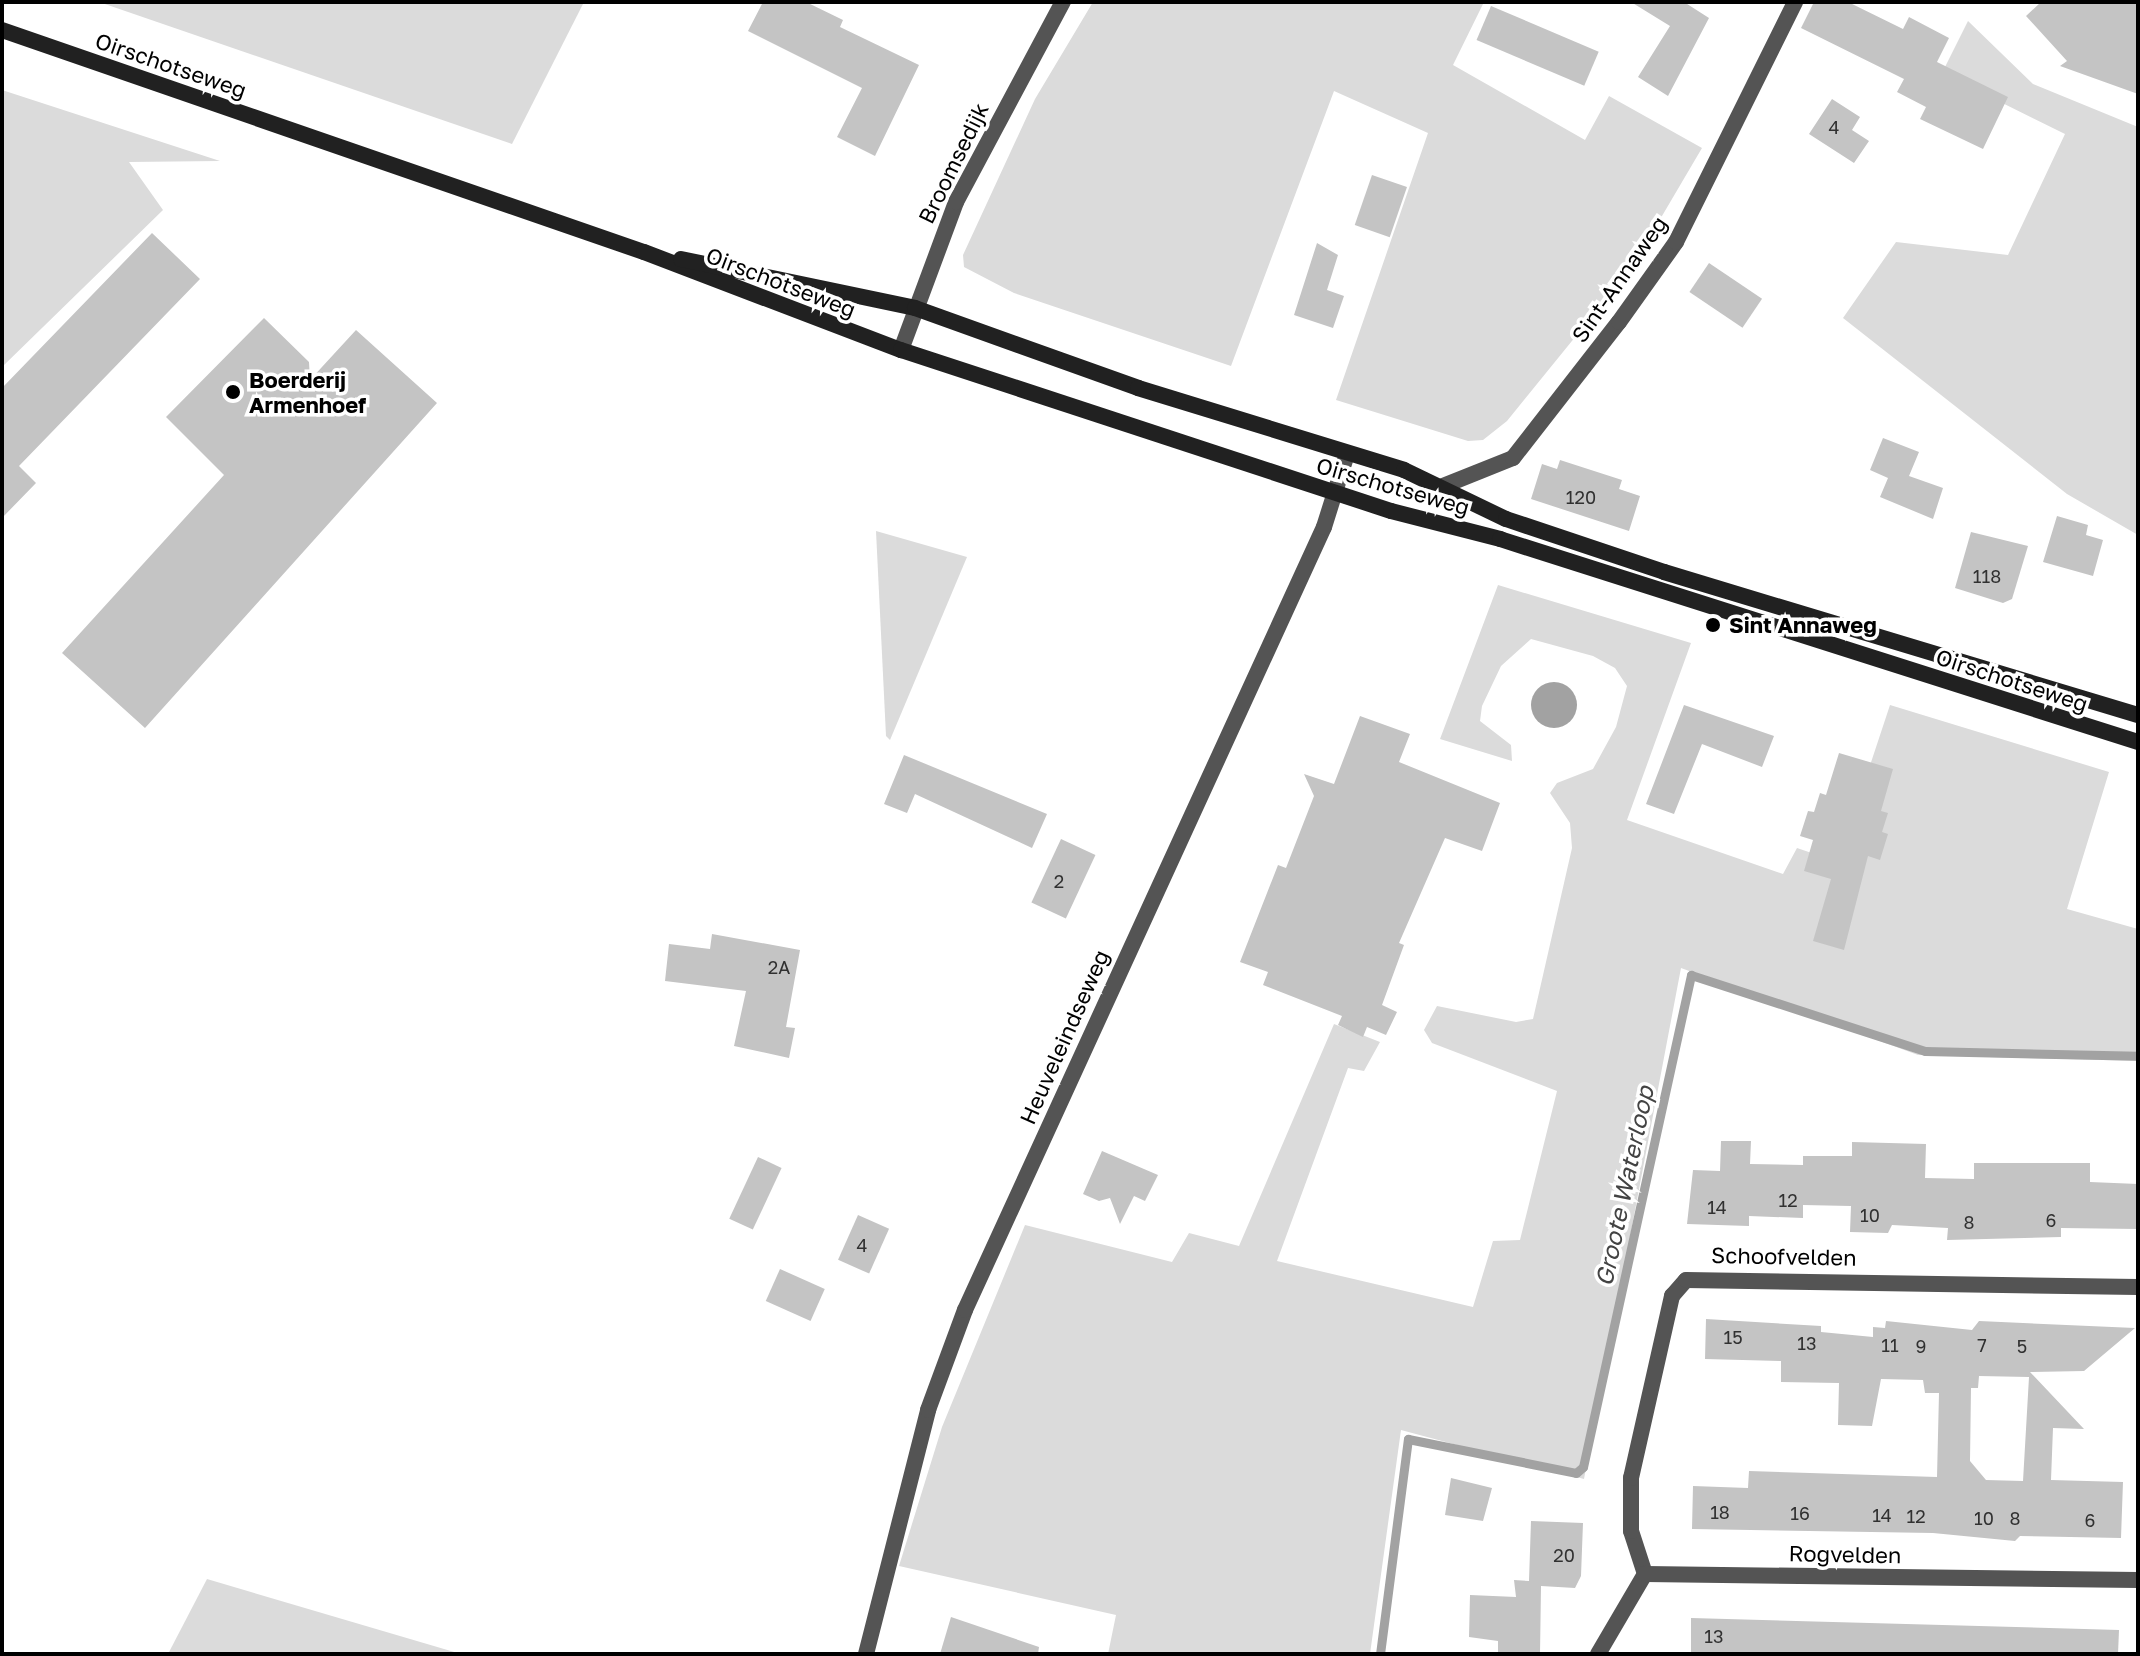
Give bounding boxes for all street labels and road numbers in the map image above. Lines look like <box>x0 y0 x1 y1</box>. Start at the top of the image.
street label: Oirschotseweg <box>92 27 250 103</box>
street label: Broomsedijk <box>912 98 994 228</box>
street label: Sint-Annaweg <box>1566 211 1672 347</box>
street label: Oirschotseweg <box>703 241 859 323</box>
street label: Oirschotseweg <box>1313 452 1473 520</box>
street label: Oirschotseweg <box>1933 643 2091 717</box>
street label: Heuveleindseweg <box>1014 946 1114 1128</box>
street label: Schoofvelden <box>1711 1242 1857 1270</box>
street label: Rogvelden <box>1788 1540 1902 1568</box>

